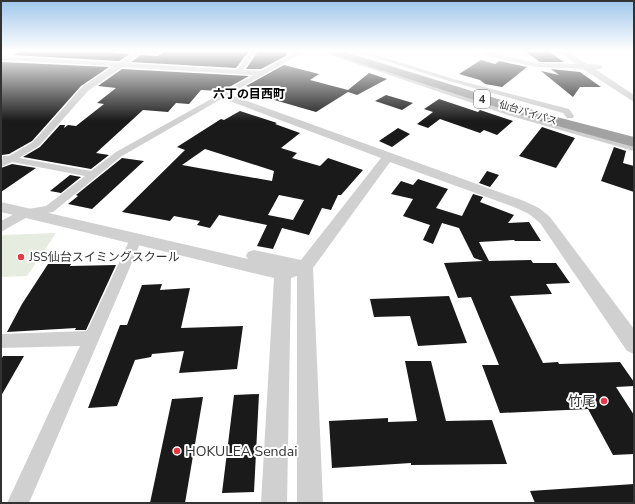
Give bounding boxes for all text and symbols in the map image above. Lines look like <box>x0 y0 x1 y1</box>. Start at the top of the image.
district label: 六丁の目西町 <box>213 86 285 102</box>
road number: 4 <box>474 90 490 108</box>
street label: 仙台バイパス <box>497 98 559 128</box>
place label: JSS仙台スイミングスクール <box>28 249 180 265</box>
marker: JSS仙台スイミングスクール <box>16 252 26 262</box>
place label: 竹尾 <box>568 392 596 411</box>
marker: 竹尾 <box>599 396 609 406</box>
place label: HOKULEA Sendai <box>185 442 297 461</box>
marker: HOKULEA Sendai <box>172 446 182 456</box>

